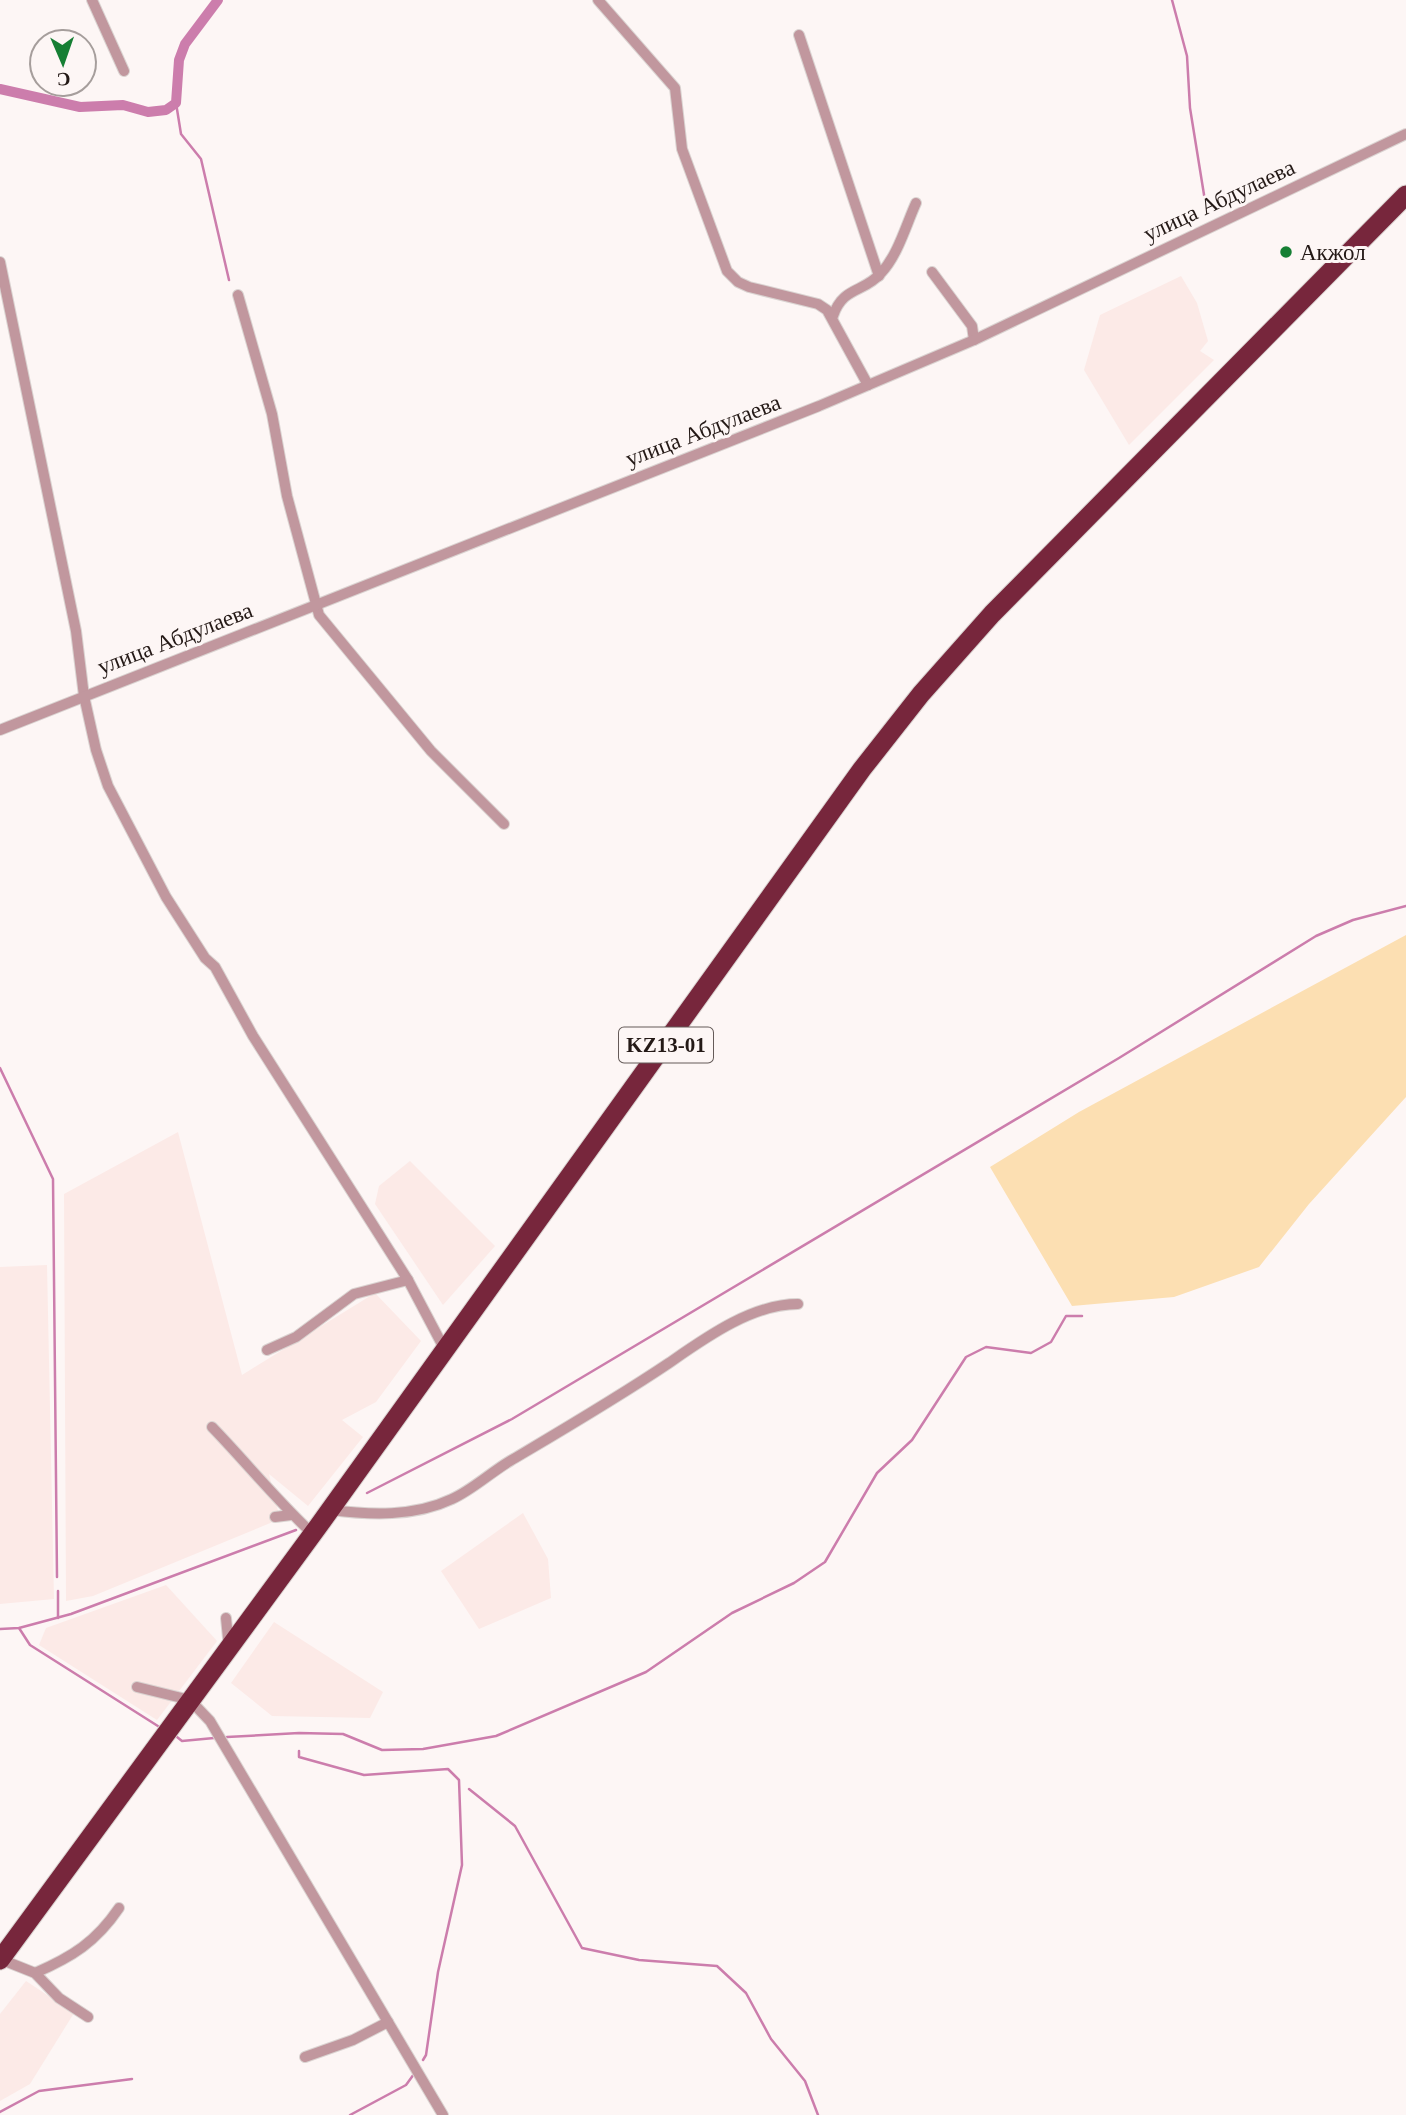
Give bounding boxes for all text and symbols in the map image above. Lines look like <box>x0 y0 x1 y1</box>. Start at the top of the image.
north arrow <box>28 28 98 98</box>
text: С <box>56 69 71 90</box>
street label: улица Абдулаева <box>1140 154 1299 246</box>
place label: Акжол <box>1300 240 1366 265</box>
marker: Акжол <box>1278 244 1294 260</box>
street label: улица Абдулаева <box>622 389 784 472</box>
street label: улица Абдулаева <box>94 597 256 680</box>
road number: KZ13-01 <box>619 1028 713 1062</box>

